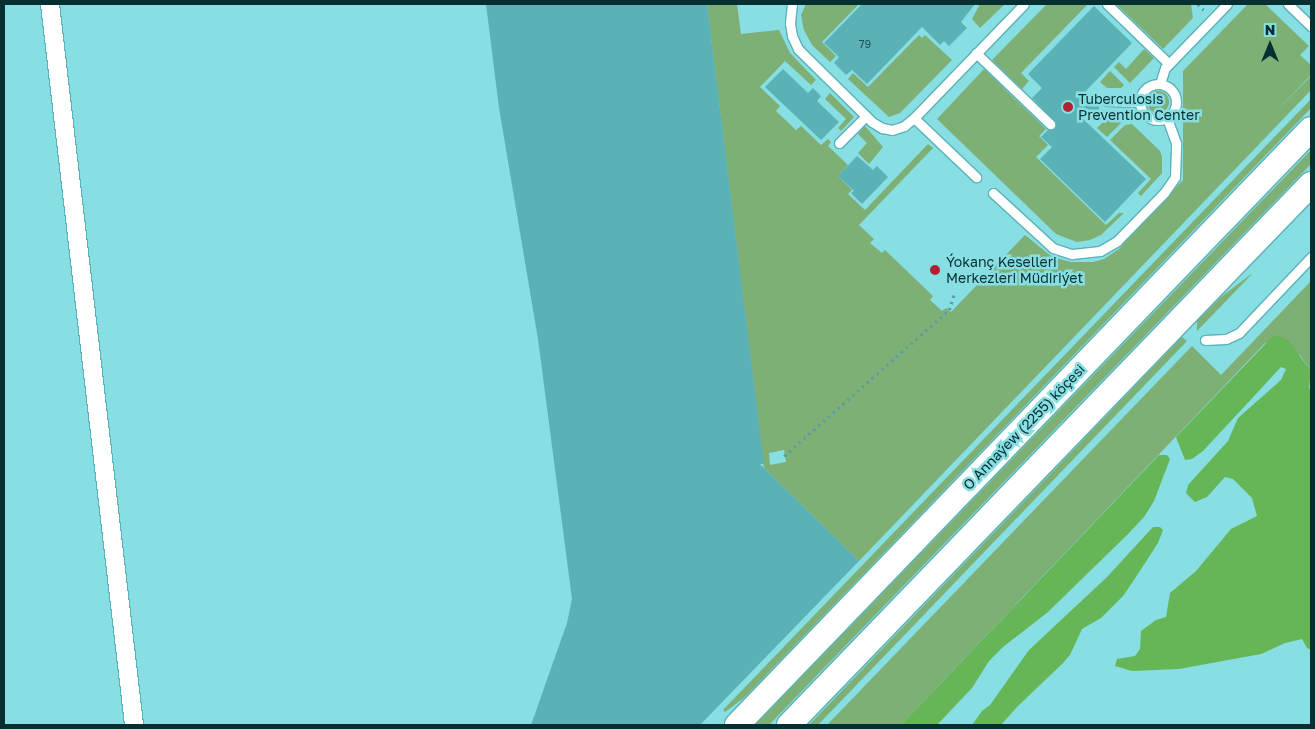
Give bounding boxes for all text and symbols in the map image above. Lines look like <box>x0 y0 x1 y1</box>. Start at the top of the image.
north arrow <box>1245 20 1295 70</box>
text: N <box>1265 21 1275 38</box>
house number: 79 <box>859 37 871 51</box>
place label: Tuberculosis Prevention Center <box>1078 91 1200 124</box>
marker: Tuberculosis Prevention Center <box>1062 101 1074 113</box>
place label: Ýokanç Keselleri Merkezleri Müdiriýet <box>946 254 1083 286</box>
marker: Ýokanç Keselleri Merkezleri Müdiriýet <box>928 263 942 277</box>
street label: O Annaýew (2255) köçesi <box>960 361 1088 493</box>

